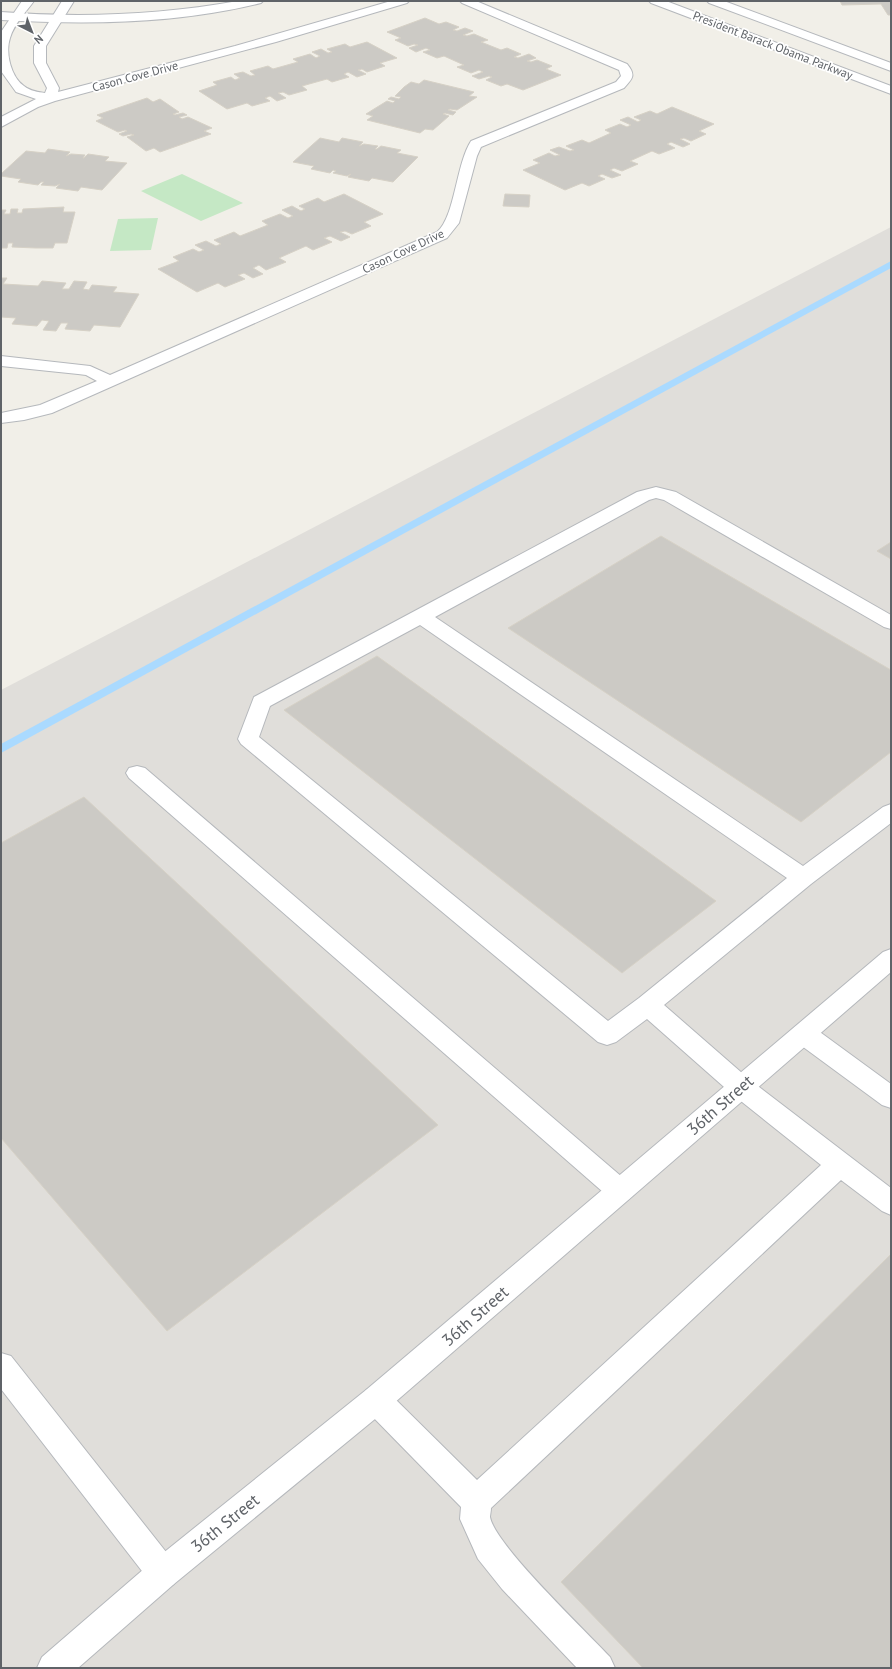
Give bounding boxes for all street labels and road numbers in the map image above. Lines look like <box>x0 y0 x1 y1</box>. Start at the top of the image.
street label: President Barack Obama Parkway <box>691 8 855 83</box>
street label: Cason Cove Drive <box>90 57 180 95</box>
street label: Cason Cove Drive <box>360 226 446 276</box>
street label: 36th Street <box>682 1070 758 1140</box>
street label: 36th Street <box>437 1281 513 1351</box>
street label: 36th Street <box>186 1489 264 1557</box>

